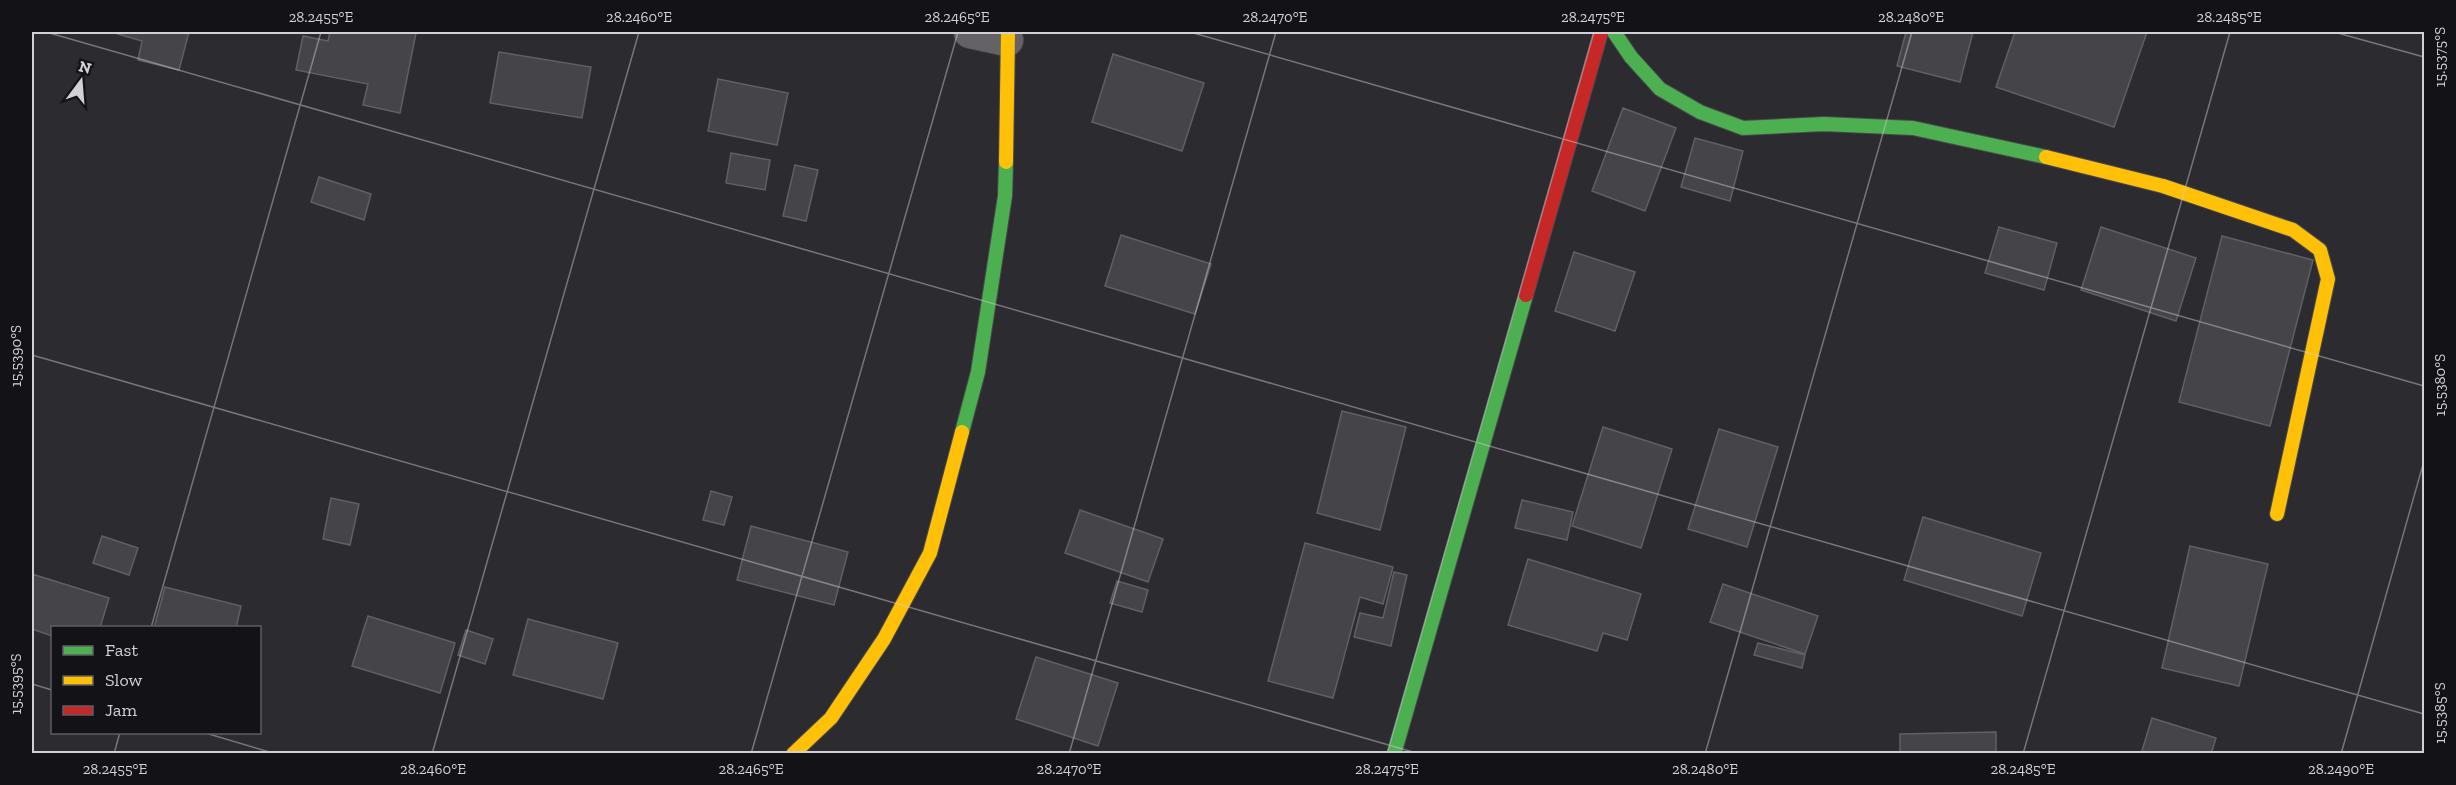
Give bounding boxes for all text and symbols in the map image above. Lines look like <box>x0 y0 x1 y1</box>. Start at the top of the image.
text: 28.2455°E <box>289 8 354 26</box>
text: 28.2460°E <box>606 8 672 26</box>
text: 28.2465°E <box>924 8 990 26</box>
text: 28.2470°E <box>1243 8 1308 26</box>
text: 28.2475°E <box>1561 8 1625 26</box>
text: 28.2480°E <box>1878 8 1944 26</box>
text: 28.2485°E <box>2196 8 2262 26</box>
text: 15.5375°S <box>2431 27 2449 87</box>
north arrow <box>51 51 111 111</box>
text: N <box>77 56 93 78</box>
text: 15.5390°S <box>7 325 25 387</box>
text: 15.5380°S <box>2431 354 2449 416</box>
legend <box>51 626 261 734</box>
text: Fast <box>105 639 138 661</box>
text: 15.5395°S <box>7 653 25 715</box>
text: Slow <box>105 669 142 691</box>
text: 15.5385°S <box>2431 682 2449 744</box>
text: Jam <box>105 699 137 721</box>
text: 28.2455°E <box>83 760 148 778</box>
text: 28.2460°E <box>400 760 466 778</box>
text: 28.2465°E <box>718 760 784 778</box>
text: 28.2470°E <box>1037 760 1102 778</box>
text: 28.2475°E <box>1355 760 1419 778</box>
text: 28.2480°E <box>1672 760 1738 778</box>
text: 28.2485°E <box>1990 760 2056 778</box>
text: 28.2490°E <box>2308 760 2374 778</box>

